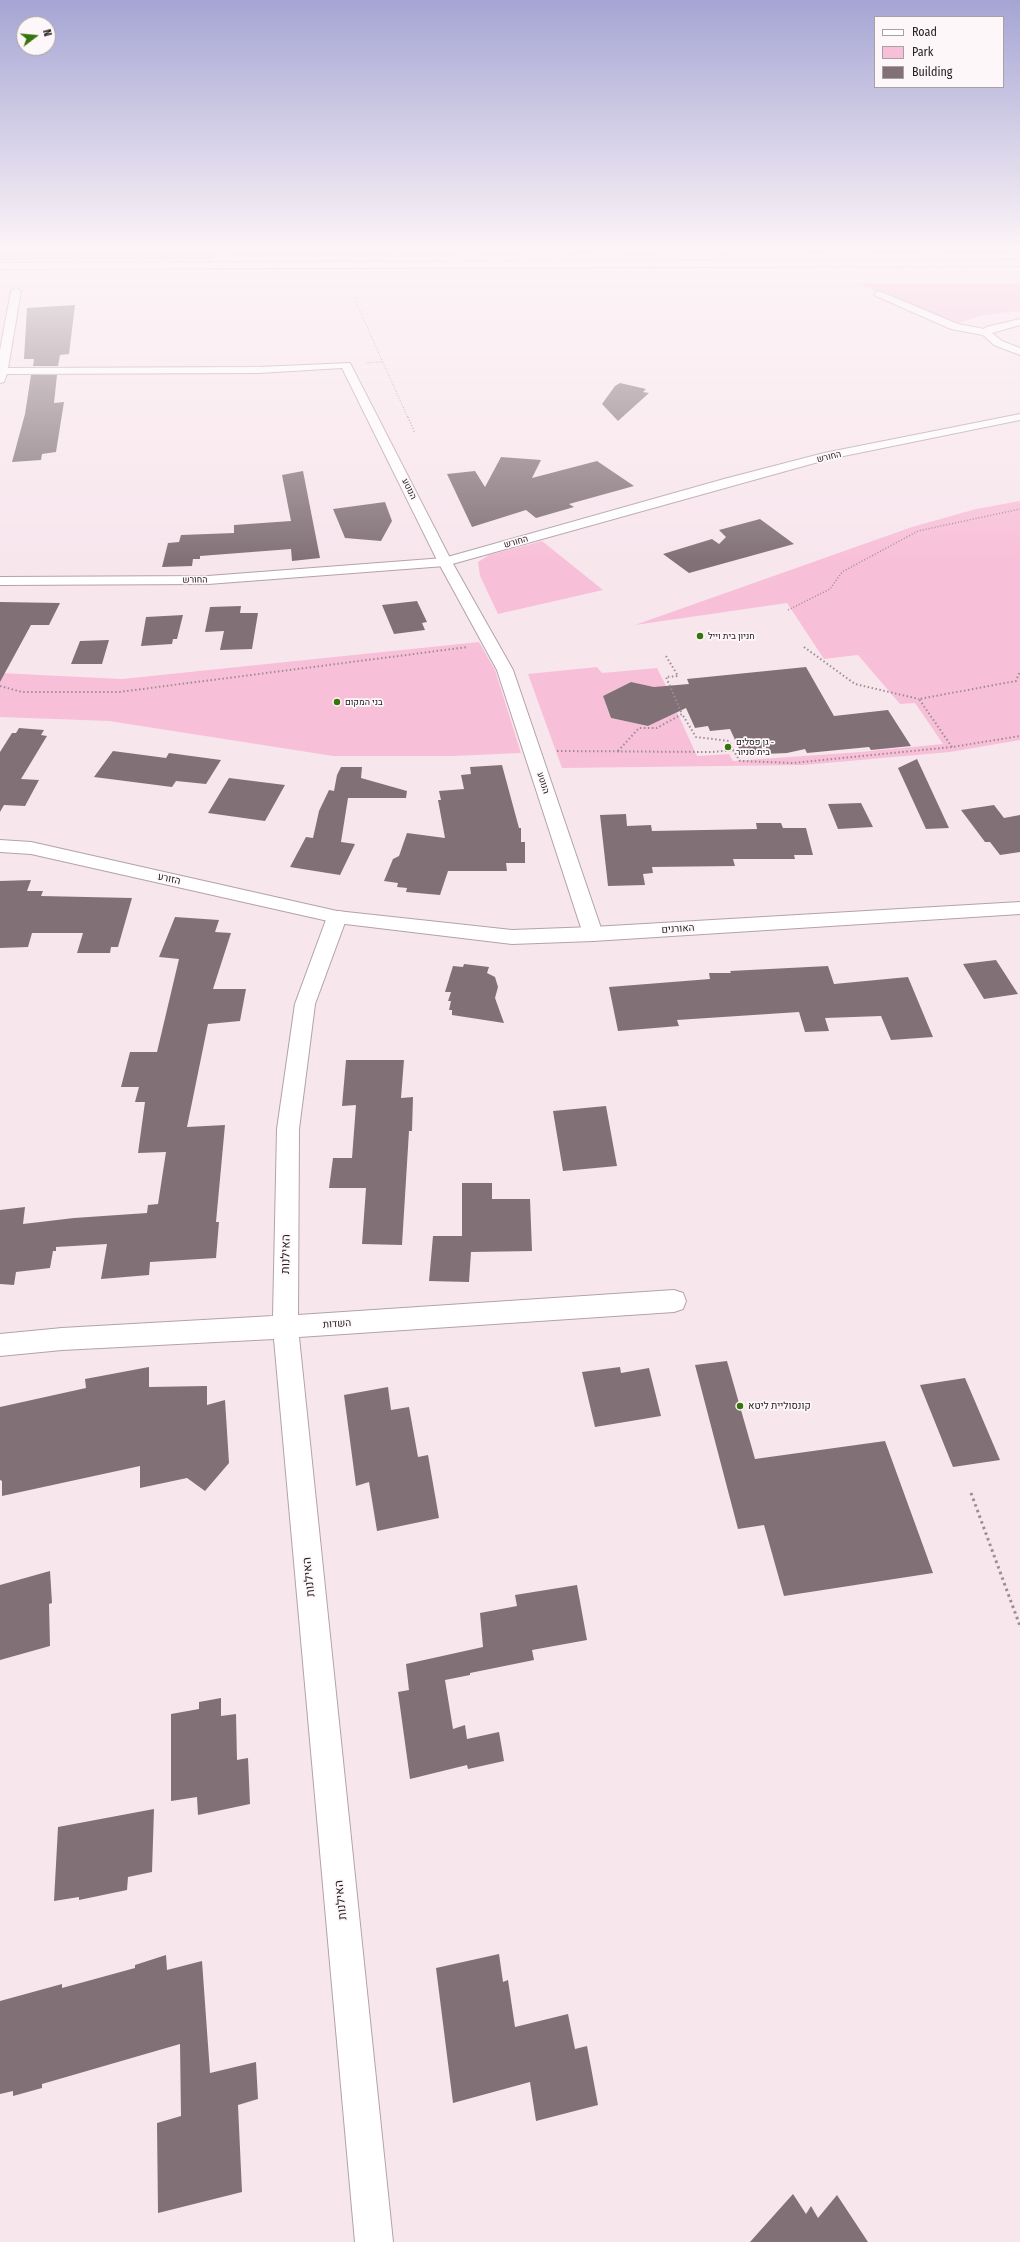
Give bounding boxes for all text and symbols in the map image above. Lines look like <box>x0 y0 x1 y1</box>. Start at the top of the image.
north arrow <box>16 16 56 56</box>
legend <box>874 16 1004 88</box>
text: Road <box>912 25 937 39</box>
text: N <box>40 28 54 38</box>
text: Park <box>912 45 933 59</box>
text: Building <box>912 65 952 79</box>
street label: החורש <box>816 449 842 465</box>
street label: הנוטע <box>399 477 419 501</box>
street label: החורש <box>503 533 529 551</box>
street label: החורש <box>182 574 208 586</box>
marker: חניון בית וייל <box>695 631 705 641</box>
place label: חניון בית וייל <box>708 631 755 641</box>
marker: בני המקום <box>332 697 342 707</box>
place label: בני המקום <box>345 697 383 707</box>
place label: גן פסלים - בית סניור <box>736 737 774 758</box>
marker: גן פסלים - בית סניור <box>723 742 733 752</box>
street label: הנוטע <box>534 771 552 795</box>
street label: הזורע <box>156 871 182 887</box>
street label: האורנים <box>661 922 695 936</box>
street label: האילנות <box>278 1234 294 1274</box>
street label: השדות <box>323 1317 351 1331</box>
place label: קונסוליית ליטא <box>748 1400 811 1412</box>
marker: קונסוליית ליטא <box>735 1401 745 1411</box>
street label: האילנות <box>300 1556 318 1598</box>
street label: האילנות <box>332 1879 350 1921</box>

